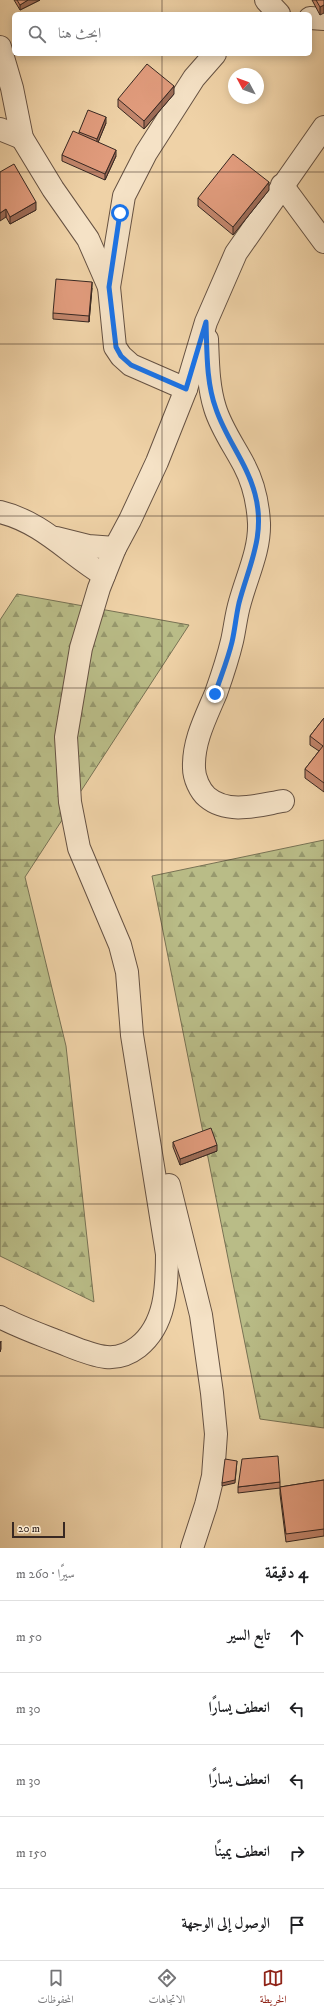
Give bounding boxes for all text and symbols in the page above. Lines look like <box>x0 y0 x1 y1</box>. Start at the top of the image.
search box <box>12 12 312 56</box>
icon: search <box>26 23 48 45</box>
text: ابحث هنا <box>58 24 101 43</box>
north arrow <box>228 68 264 104</box>
route start <box>111 204 129 222</box>
route end <box>206 685 224 703</box>
scale bar <box>12 1520 65 1539</box>
text: 20 m <box>18 1522 40 1536</box>
text: 4 دقيقة <box>265 1562 308 1584</box>
text: سيرًا · 260 m <box>16 1566 75 1582</box>
text: تابع السير <box>228 1626 270 1645</box>
icon: ahead <box>286 1626 308 1648</box>
text: 50 m <box>16 1629 42 1645</box>
text: انعطف يسارًا <box>209 1698 270 1717</box>
icon: left <box>286 1698 308 1720</box>
text: 30 m <box>16 1701 40 1717</box>
text: انعطف يسارًا <box>209 1770 270 1789</box>
icon: left <box>286 1770 308 1792</box>
text: 30 m <box>16 1773 40 1789</box>
text: انعطف يمينًا <box>215 1842 270 1861</box>
icon: right <box>286 1842 308 1864</box>
text: 150 m <box>16 1845 47 1861</box>
text: الوصول إلى الوجهة <box>181 1914 270 1933</box>
icon: arrive <box>286 1914 308 1936</box>
tab: المحفوظات <box>37 1967 74 2010</box>
tab: الاتجاهات <box>148 1967 185 2010</box>
tab: الخريطة <box>260 1967 287 2010</box>

